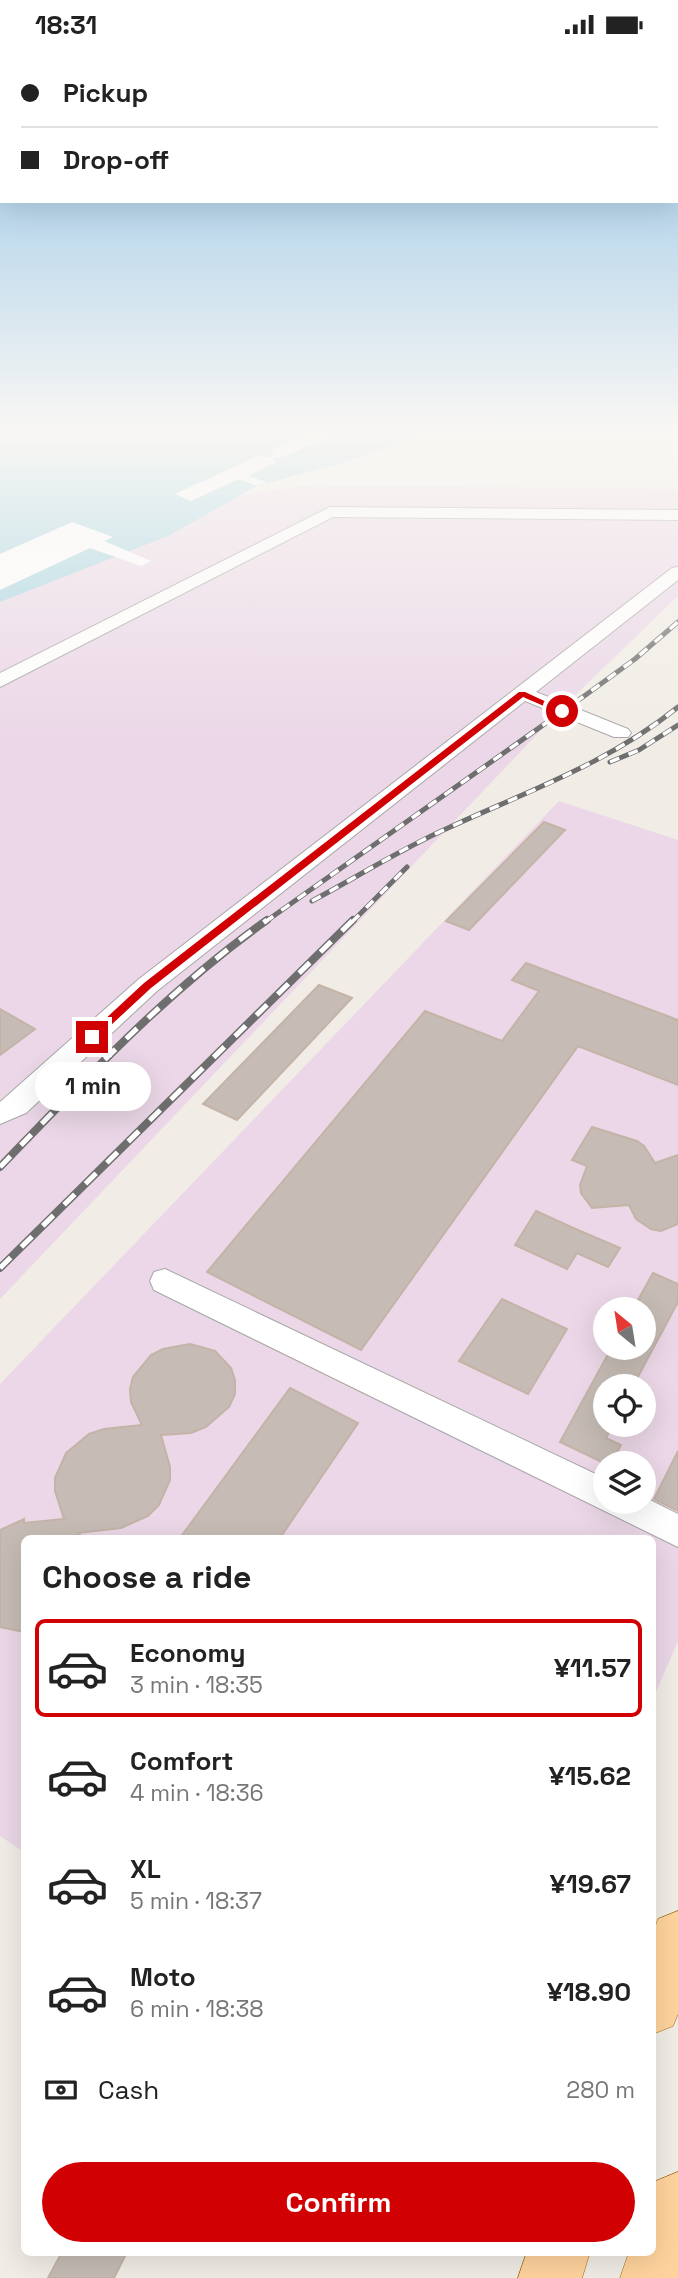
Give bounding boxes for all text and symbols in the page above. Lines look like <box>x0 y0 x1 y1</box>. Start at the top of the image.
text: 18:31 <box>35 8 97 42</box>
text: Pickup <box>63 76 148 110</box>
text: Drop-off <box>63 143 169 177</box>
route start <box>546 695 578 727</box>
route end <box>76 1021 108 1053</box>
callout: 1 min <box>34 1061 150 1111</box>
text: 1 min <box>65 1071 121 1101</box>
north arrow <box>593 1297 656 1360</box>
map controls <box>593 1297 656 1514</box>
button: locate <box>593 1374 656 1437</box>
button: layers <box>593 1451 656 1514</box>
text: Choose a ride <box>42 1557 252 1597</box>
text: Economy <box>130 1636 246 1670</box>
icon: car <box>46 1637 109 1700</box>
text: ¥11.57 <box>554 1651 631 1685</box>
text: 3 min · 18:35 <box>130 1670 263 1700</box>
text: Comfort <box>130 1744 233 1778</box>
icon: car <box>46 1745 109 1808</box>
text: ¥15.62 <box>549 1759 631 1793</box>
text: 4 min · 18:36 <box>130 1778 264 1808</box>
text: XL <box>130 1852 161 1886</box>
icon: car <box>46 1853 109 1916</box>
text: ¥19.67 <box>550 1867 631 1901</box>
text: 5 min · 18:37 <box>130 1886 262 1916</box>
text: Moto <box>130 1960 196 1994</box>
icon: car <box>46 1961 109 2024</box>
text: ¥18.90 <box>547 1975 631 2009</box>
text: 6 min · 18:38 <box>130 1994 264 2024</box>
icon: cash <box>42 2071 80 2109</box>
text: Cash <box>98 2073 159 2107</box>
text: 280 m <box>566 2075 635 2105</box>
button: Confirm <box>42 2162 635 2242</box>

